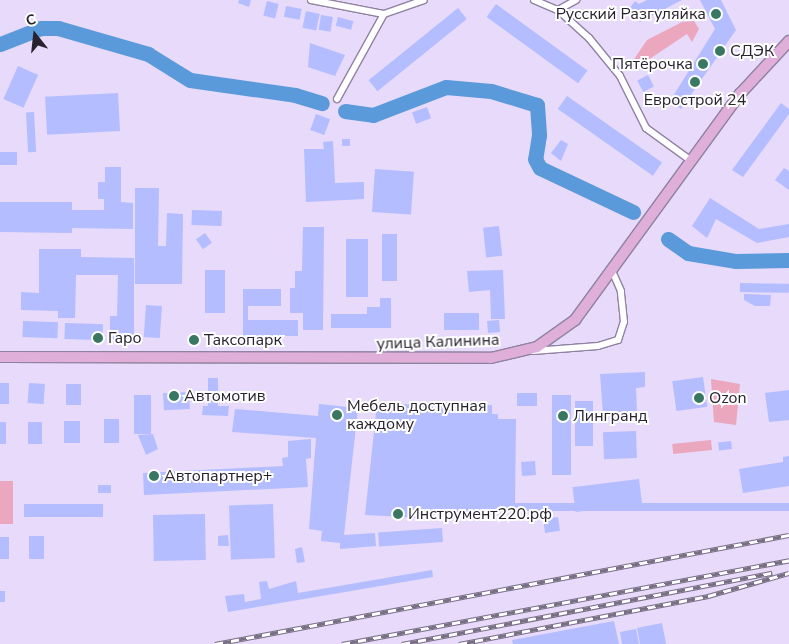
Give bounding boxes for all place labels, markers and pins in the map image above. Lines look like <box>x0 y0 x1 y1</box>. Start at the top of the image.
place label: Русский Разгуляйка <box>556 4 706 24</box>
marker: Русский Разгуляйка <box>710 8 722 20</box>
place label: СДЭК <box>730 41 774 61</box>
marker: СДЭК <box>714 45 726 57</box>
place label: Пятёрочка <box>612 54 693 74</box>
marker: Пятёрочка <box>697 58 709 70</box>
marker: Еврострой 24 <box>689 76 701 88</box>
place label: Еврострой 24 <box>644 90 746 110</box>
place label: Гаро <box>108 328 142 348</box>
place label: Таксопарк <box>204 330 282 350</box>
marker: Гаро <box>92 332 104 344</box>
marker: Таксопарк <box>188 334 200 346</box>
place label: Автомотив <box>184 386 266 406</box>
place label: Ozon <box>709 388 747 408</box>
marker: Автомотив <box>168 390 180 402</box>
marker: Ozon <box>693 392 705 404</box>
place label: Мебель доступная каждому <box>347 396 487 434</box>
place label: Лингранд <box>573 406 648 426</box>
marker: Мебель доступная каждому <box>331 409 343 421</box>
marker: Лингранд <box>557 410 569 422</box>
place label: Автопартнер+ <box>164 466 272 486</box>
marker: Автопартнер+ <box>148 470 160 482</box>
place label: Инструмент220.рф <box>408 504 552 524</box>
marker: Инструмент220.рф <box>392 508 404 520</box>

